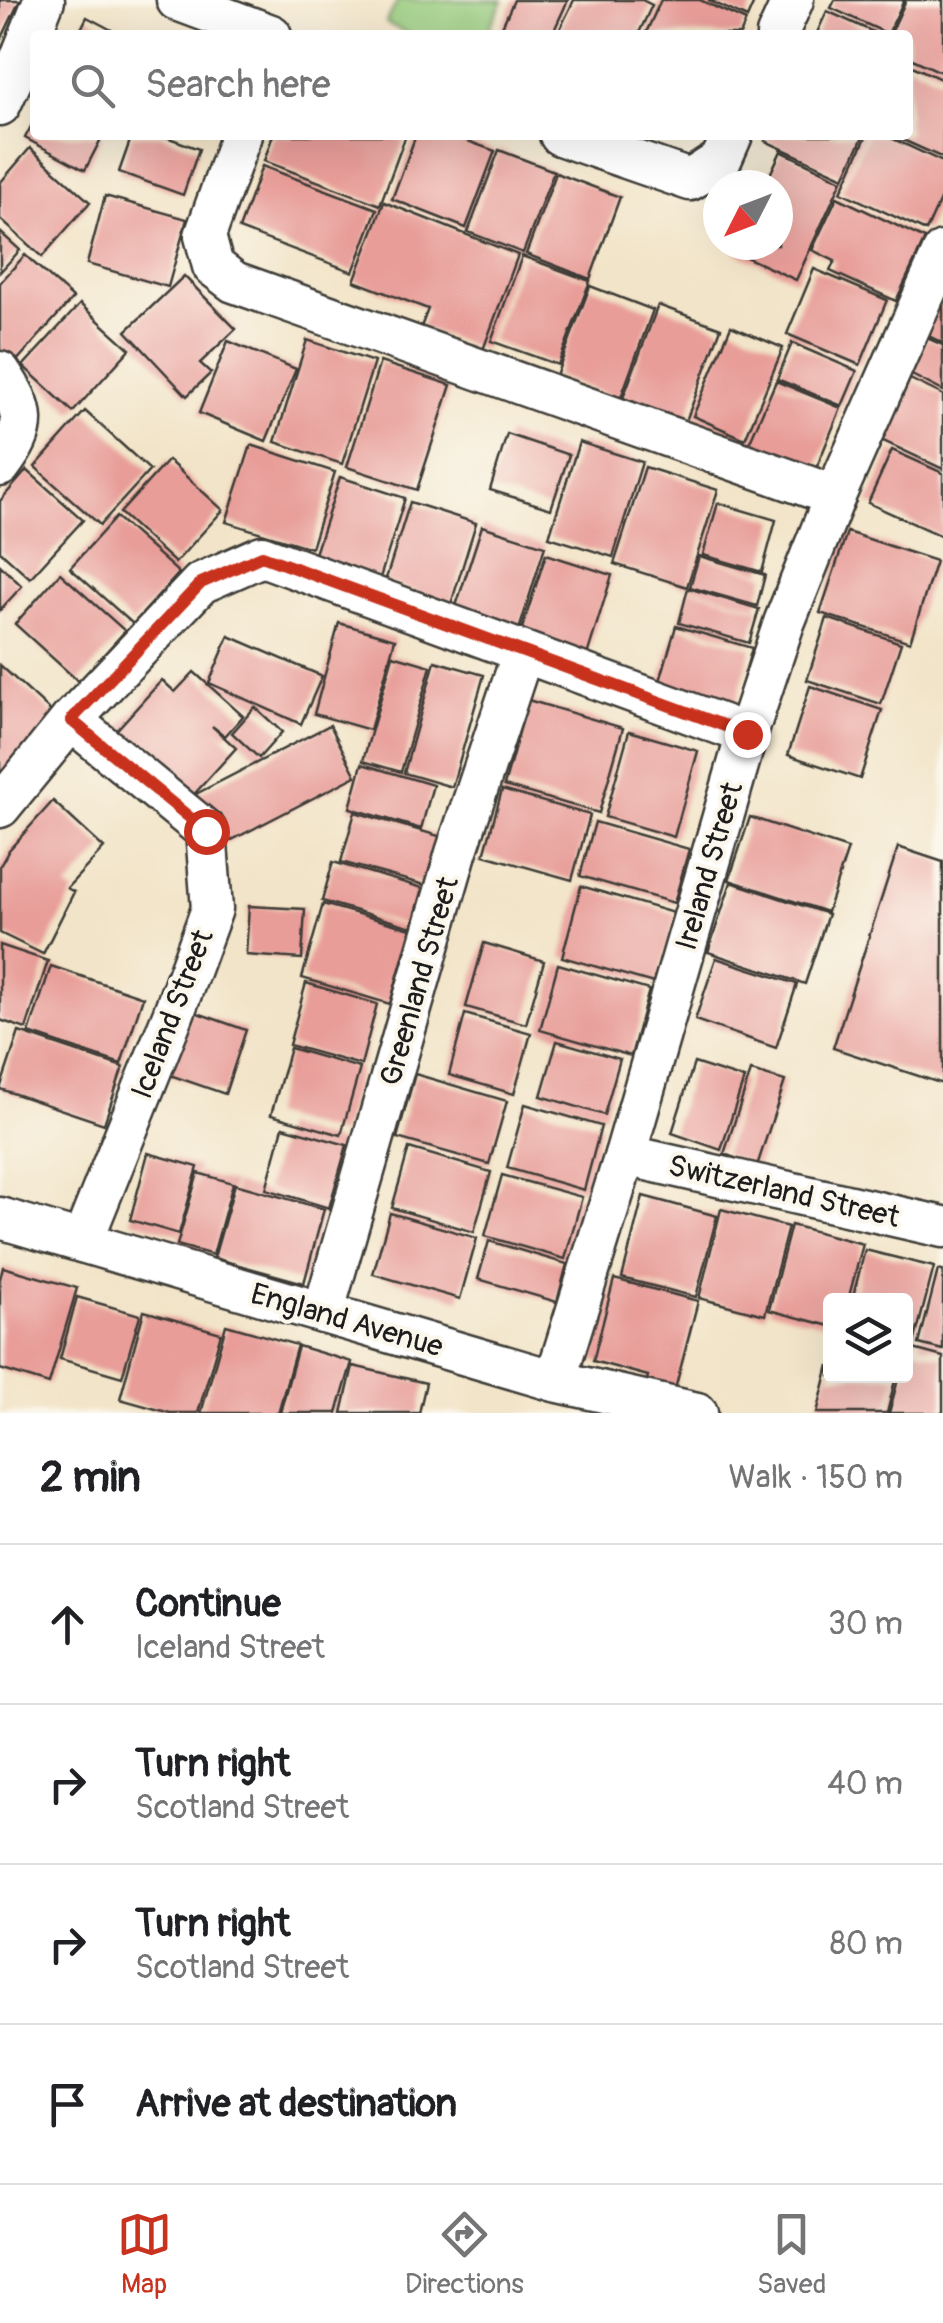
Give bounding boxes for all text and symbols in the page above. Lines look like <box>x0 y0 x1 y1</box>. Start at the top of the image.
search box <box>30 30 913 140</box>
icon: search <box>65 58 120 113</box>
text: Search here <box>145 61 331 109</box>
north arrow <box>703 170 793 260</box>
route end <box>725 712 771 758</box>
street label: Ireland Street <box>668 777 751 954</box>
route start <box>184 809 230 855</box>
street label: Greenland Street <box>372 871 467 1090</box>
street label: Iceland Street <box>123 924 222 1104</box>
street label: Switzerland Street <box>665 1147 904 1236</box>
street label: England Avenue <box>246 1275 447 1366</box>
map controls <box>823 1293 913 1383</box>
button: layers <box>823 1293 913 1383</box>
text: 2 min <box>40 1452 141 1504</box>
text: Walk · 150 m <box>729 1458 903 1498</box>
text: Continue <box>135 1580 281 1628</box>
icon: ahead <box>40 1597 95 1652</box>
text: 30 m <box>828 1604 903 1644</box>
text: Iceland Street <box>135 1628 325 1668</box>
text: Turn right <box>135 1740 290 1788</box>
icon: right <box>40 1757 95 1812</box>
text: 40 m <box>827 1764 903 1804</box>
text: Scotland Street <box>135 1788 349 1828</box>
text: Turn right <box>135 1900 290 1948</box>
icon: right <box>40 1917 95 1972</box>
text: 80 m <box>830 1924 903 1964</box>
text: Scotland Street <box>135 1948 349 1988</box>
icon: arrive <box>40 2077 95 2132</box>
text: Arrive at destination <box>135 2080 457 2128</box>
tab: Map <box>117 2207 172 2302</box>
tab: Directions <box>405 2207 524 2302</box>
tab: Saved <box>757 2207 826 2302</box>

